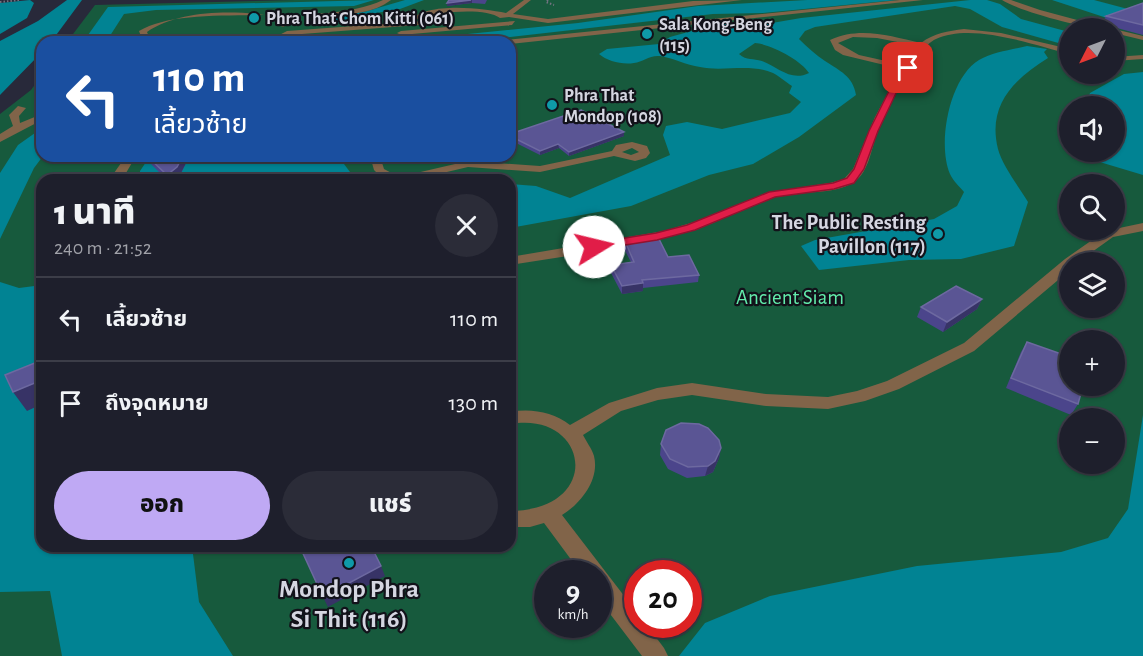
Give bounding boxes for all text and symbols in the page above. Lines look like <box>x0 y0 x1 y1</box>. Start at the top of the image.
place label: Phra That Chom Kitti (061) <box>266 10 454 28</box>
marker: Phra That Chom Kitti (061) <box>247 11 261 25</box>
place label: Sala Kong-Beng (115) <box>659 16 773 55</box>
north arrow <box>1059 18 1125 84</box>
map controls <box>1059 18 1125 474</box>
marker: Sala Kong-Beng (115) <box>640 27 654 41</box>
pin <box>882 42 933 93</box>
icon: arrive <box>891 51 924 84</box>
text: 110 m <box>153 57 245 99</box>
icon: left <box>54 60 132 138</box>
place label: Phra That Mondop (108) <box>564 87 662 126</box>
button: sound <box>1059 96 1125 162</box>
marker: Phra That Mondop (108) <box>545 98 559 112</box>
text: เลี้ยวซ้าย <box>153 111 247 138</box>
button: search <box>1059 174 1125 240</box>
button: close <box>435 194 498 257</box>
text: 1 นาที <box>54 195 136 231</box>
place label: The Public Resting Pavillon (117) <box>772 212 926 257</box>
position arrow <box>562 215 626 279</box>
marker: The Public Resting Pavillon (117) <box>931 227 945 241</box>
text: 240 m · 21:52 <box>54 238 152 258</box>
button: layers <box>1059 252 1125 318</box>
park label: Ancient Siam <box>736 287 844 308</box>
icon: left <box>54 303 87 336</box>
text: เลี้ยวซ้าย <box>105 308 187 330</box>
text: 110 m <box>450 308 498 330</box>
button: + <box>1059 330 1125 396</box>
icon: arrive <box>54 387 87 420</box>
text: ถึงจุดหมาย <box>105 392 209 414</box>
text: 130 m <box>449 392 498 414</box>
button: − <box>1059 408 1125 474</box>
button: ออก <box>54 471 270 540</box>
button: แชร์ <box>282 471 498 540</box>
marker: Mondop Phra Si Thit (116) <box>342 556 356 570</box>
speed limit sign: 20 <box>624 560 702 638</box>
place label: Mondop Phra Si Thit (116) <box>279 576 419 632</box>
text: 9 <box>566 577 580 607</box>
text: km/h <box>558 607 588 622</box>

